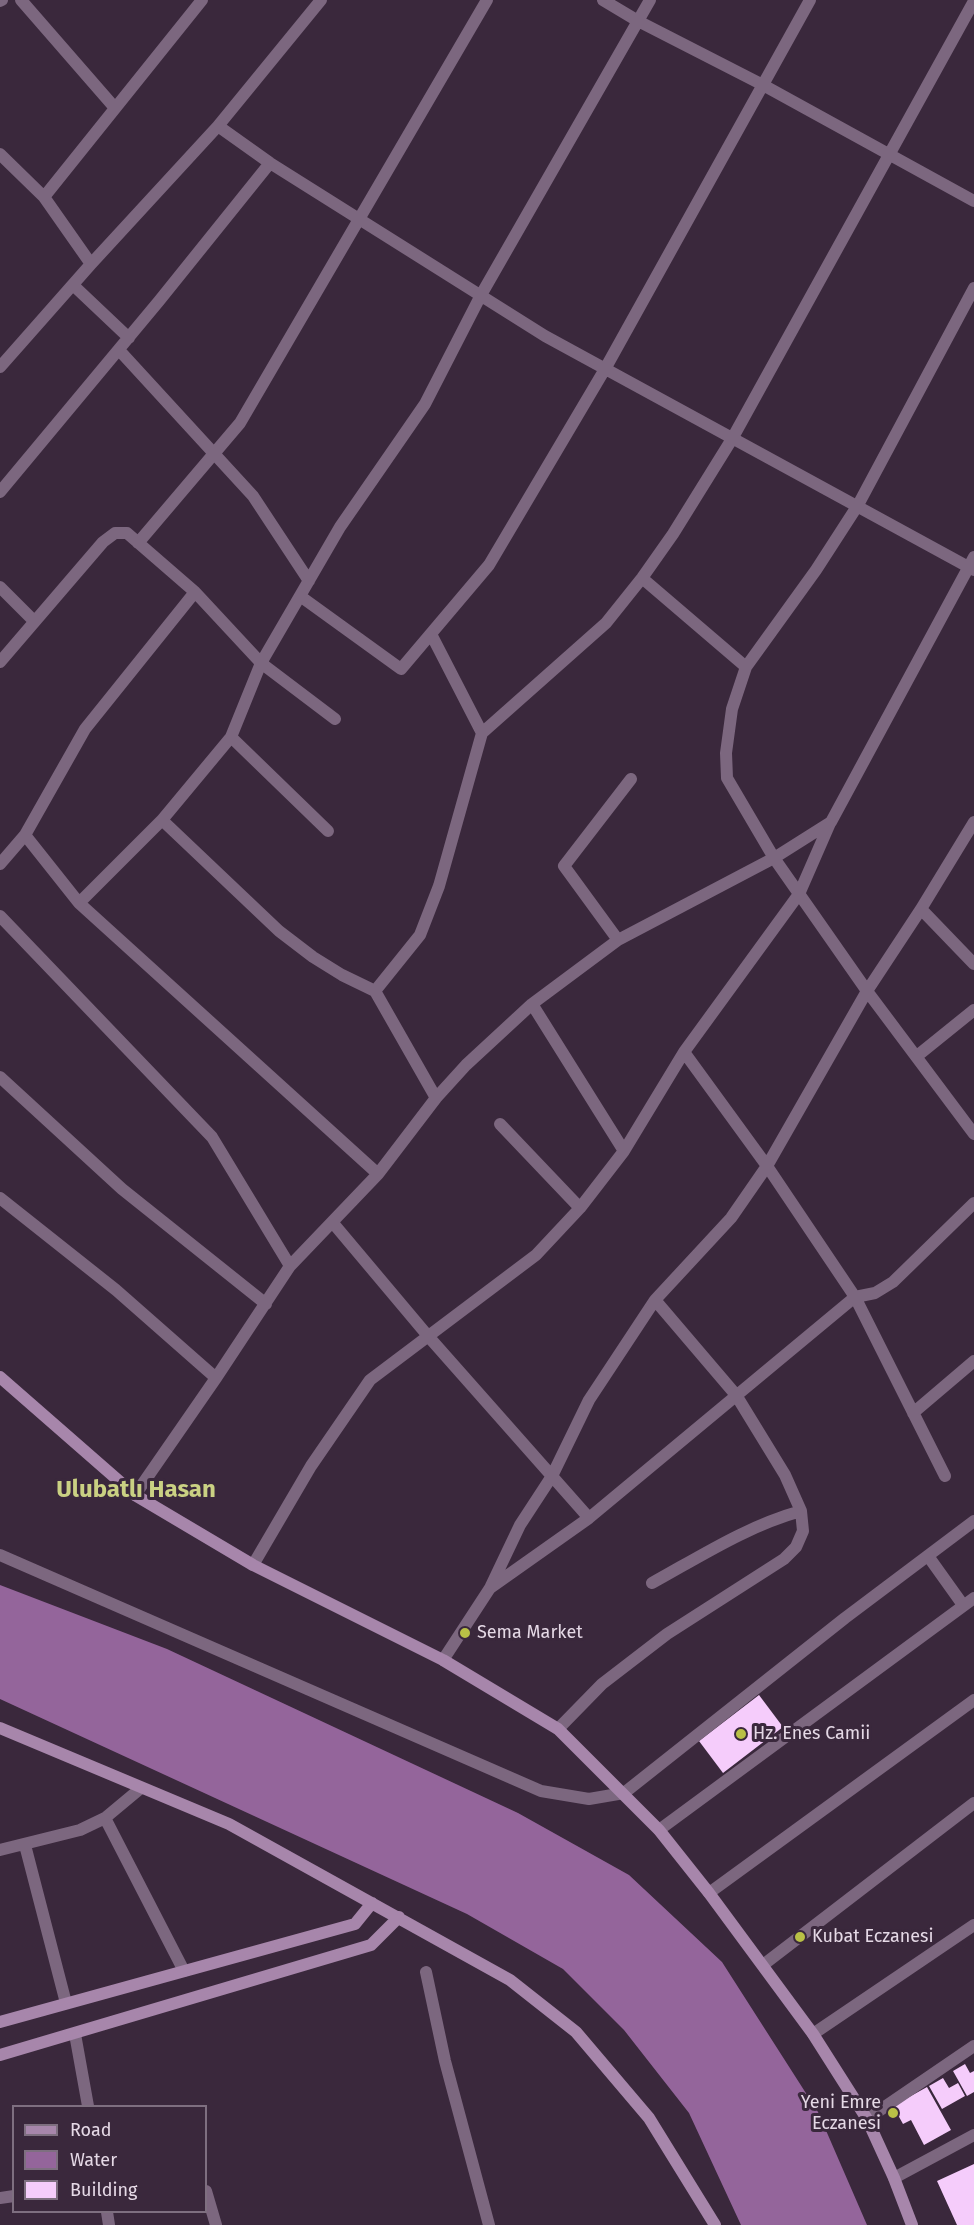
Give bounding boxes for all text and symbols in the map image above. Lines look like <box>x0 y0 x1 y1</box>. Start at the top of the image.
district label: Ulubatlı Hasan <box>56 1476 216 1504</box>
place label: Sema Market <box>477 1622 583 1644</box>
marker: Sema Market <box>458 1626 472 1640</box>
place label: Hz. Enes Camii <box>753 1723 870 1745</box>
marker: Hz. Enes Camii <box>734 1727 748 1741</box>
place label: Kubat Eczanesi <box>812 1926 934 1948</box>
marker: Kubat Eczanesi <box>793 1930 807 1944</box>
place label: Yeni Emre Eczanesi <box>801 2092 881 2134</box>
legend <box>12 2105 207 2213</box>
marker: Yeni Emre Eczanesi <box>886 2106 900 2120</box>
text: Road <box>70 2119 112 2141</box>
text: Water <box>70 2149 117 2171</box>
text: Building <box>70 2179 137 2201</box>

